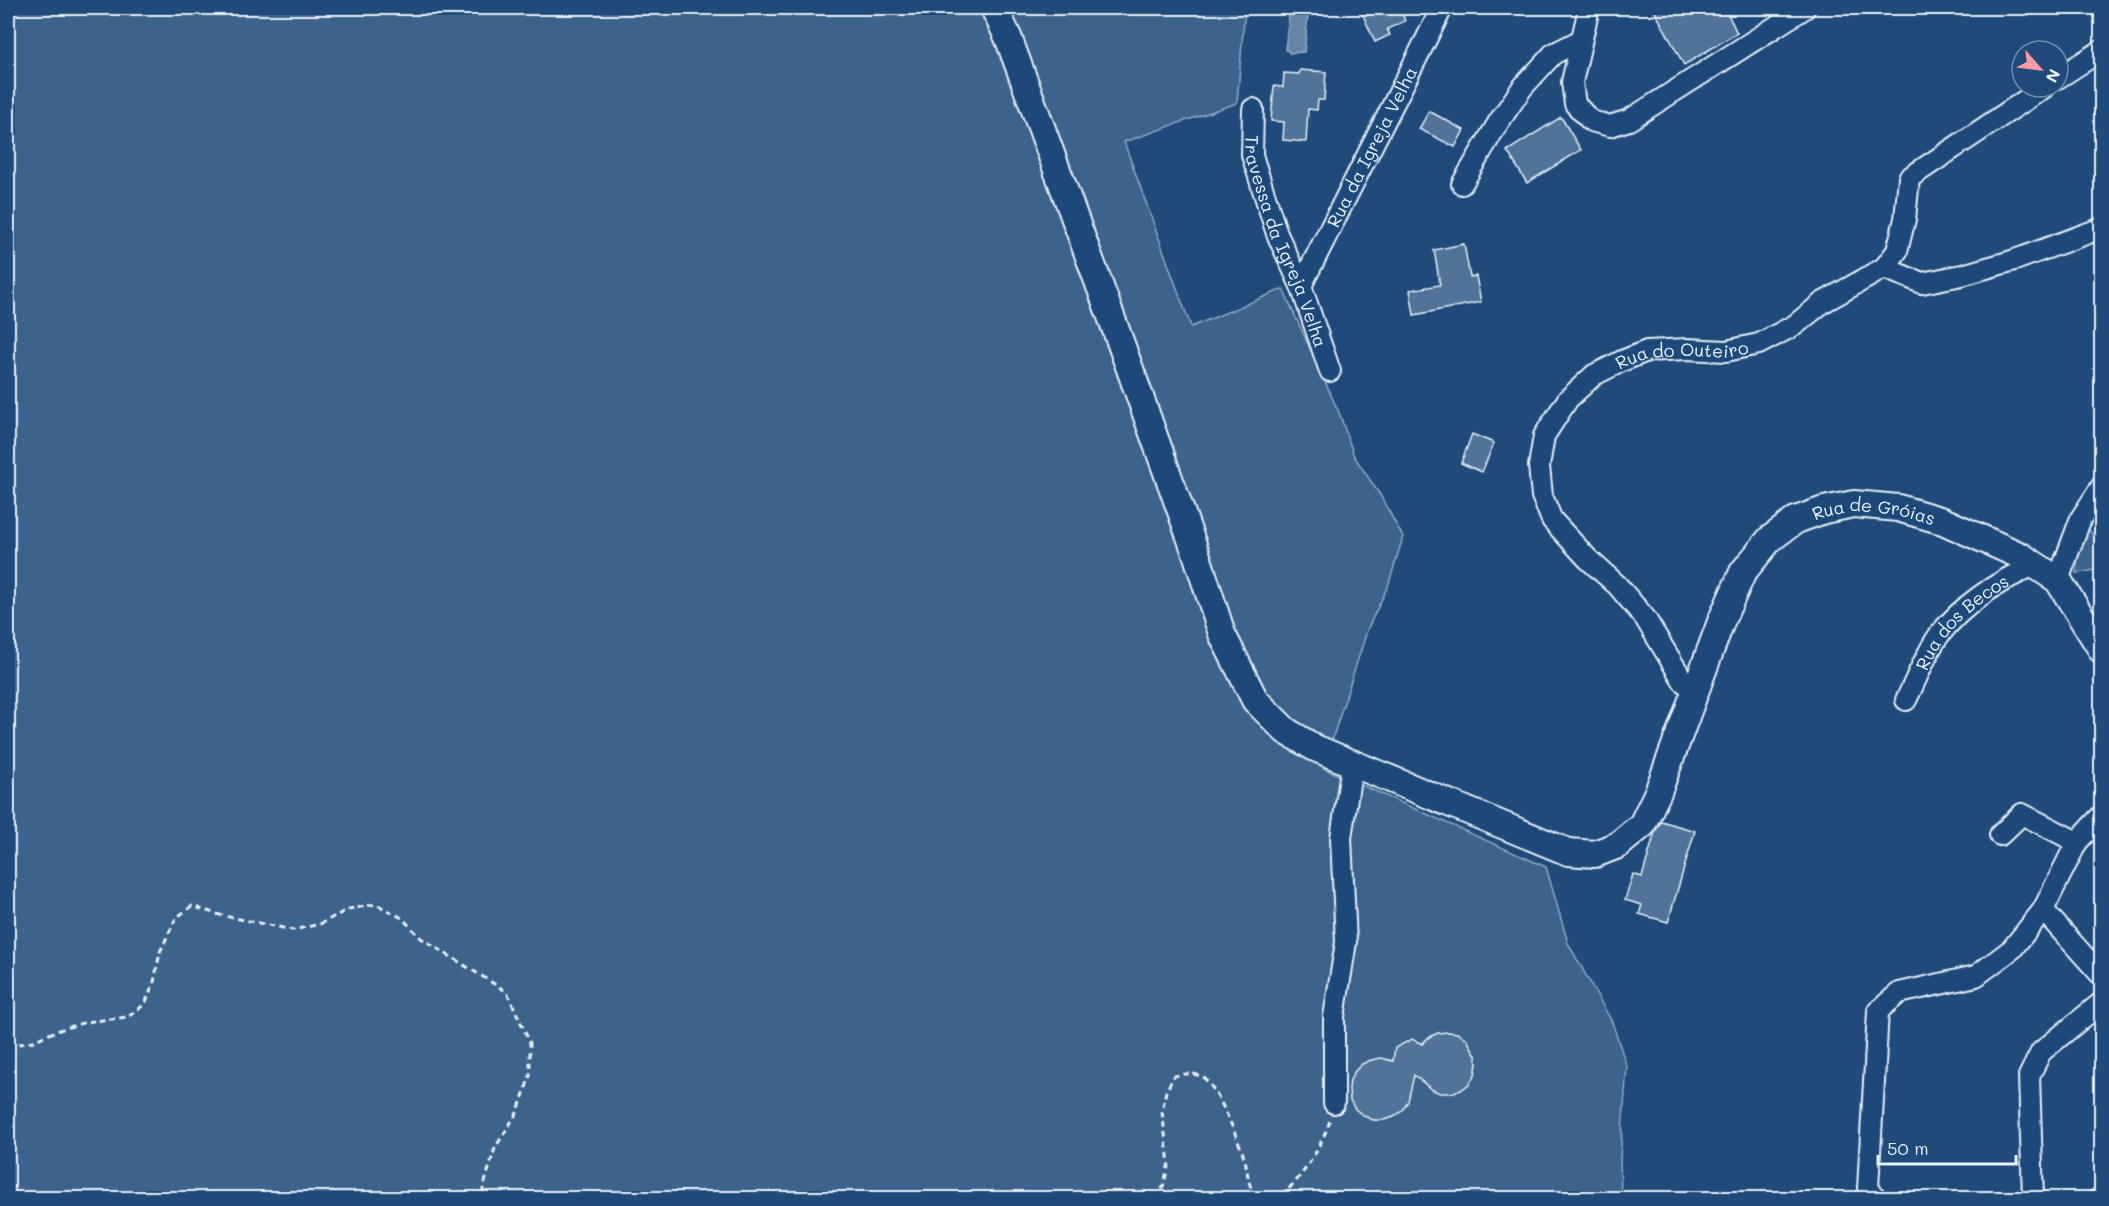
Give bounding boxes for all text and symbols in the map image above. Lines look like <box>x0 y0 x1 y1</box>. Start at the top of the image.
north arrow <box>2010 39 2070 99</box>
street label: Rua da Igreja Velha <box>1321 63 1422 231</box>
text: N <box>2042 66 2066 87</box>
street label: Travessa da Igreja Velha <box>1240 135 1333 350</box>
street label: Rua do Outeiro <box>1611 335 1751 375</box>
street label: Rua de Gróias <box>1809 492 1938 530</box>
street label: Rua dos Becos <box>1910 568 2013 674</box>
scale bar <box>1878 1128 2016 1166</box>
text: 50 m <box>1887 1136 1929 1160</box>

